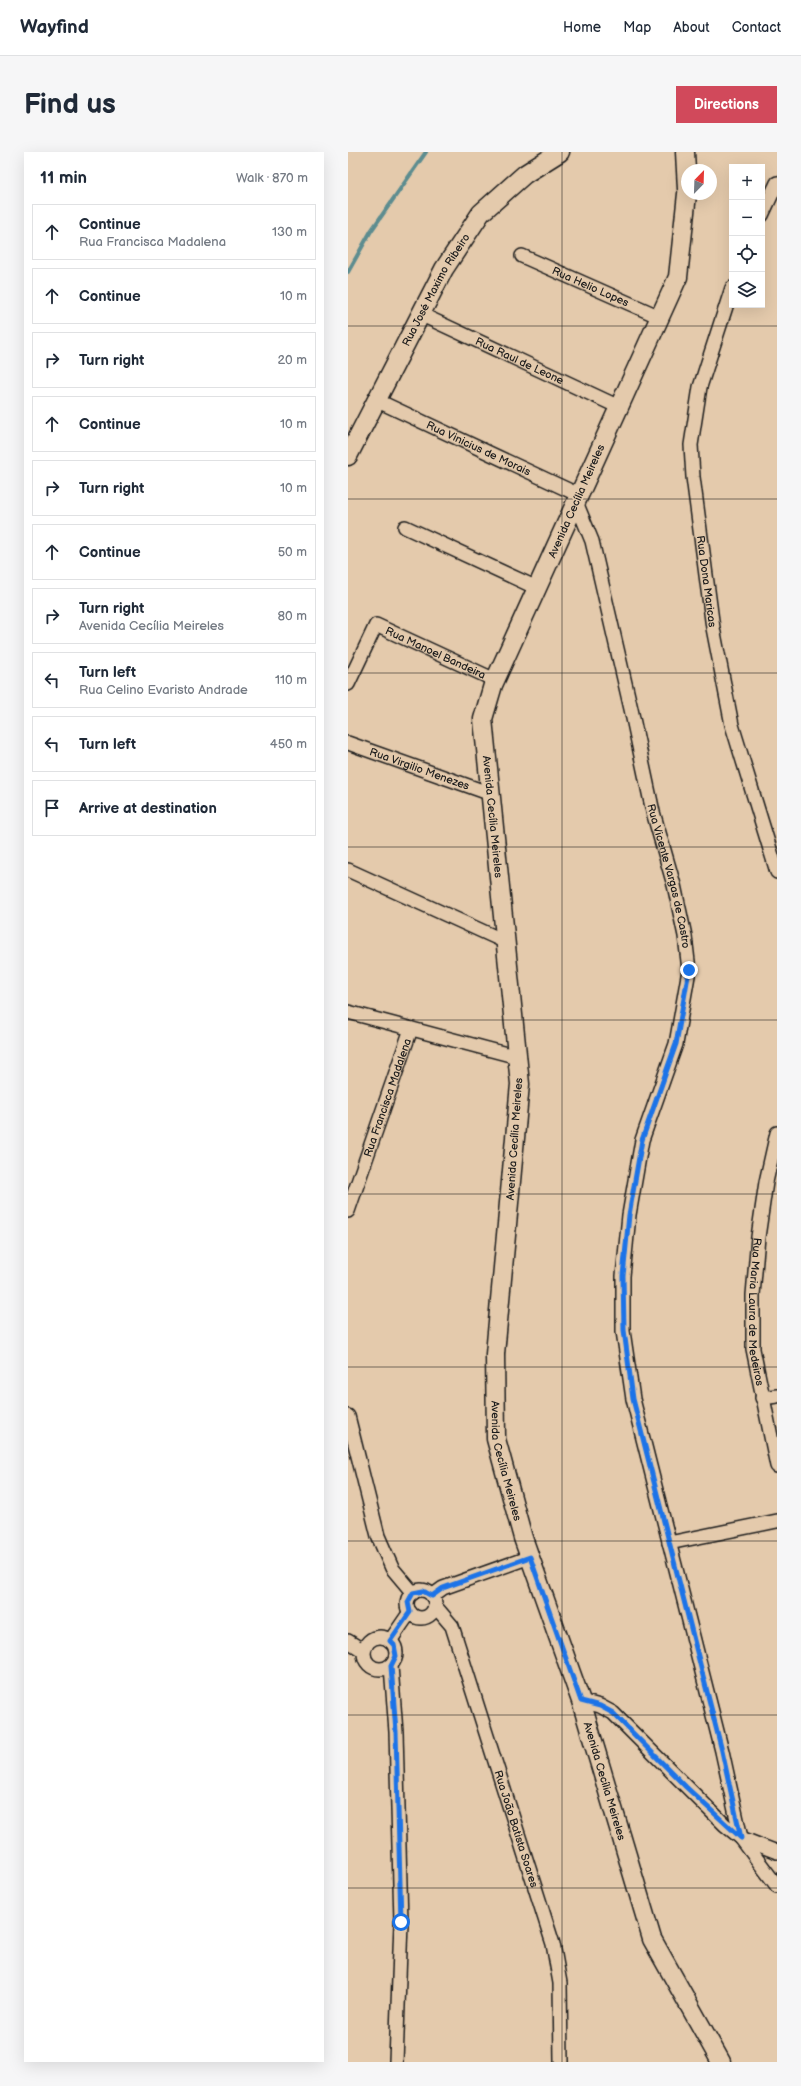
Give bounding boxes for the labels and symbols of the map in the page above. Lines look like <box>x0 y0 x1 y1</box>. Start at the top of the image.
north arrow <box>681 164 717 200</box>
street label: Rua José Maximo Ribeiro <box>400 231 473 348</box>
street label: Rua Helio Lopes <box>550 264 631 310</box>
street label: Rua Raul de Leone <box>473 335 566 387</box>
street label: Rua Vinicius de Morais <box>424 419 533 479</box>
street label: Avenida Cecília Meireles <box>546 442 608 560</box>
street label: Rua Dona Maricas <box>694 535 719 629</box>
street label: Rua Manoel Bandeira <box>383 624 488 682</box>
street label: Rua Virgilio Menezes <box>368 745 472 793</box>
street label: Avenida Cecília Meireles <box>480 755 505 879</box>
street label: Rua Vicente Vargas de Castro <box>644 803 692 949</box>
route end <box>680 961 698 979</box>
street label: Rua Francisca Madalena <box>361 1037 414 1159</box>
street label: Avenida Cecília Meireles <box>504 1077 525 1201</box>
street label: Rua Maria Laura de Medeiros <box>746 1237 767 1388</box>
street label: Avenida Cecília Meireles <box>489 1401 524 1523</box>
street label: Avenida Cecília Meireles <box>581 1720 628 1842</box>
street label: Rua João Batista Soares <box>491 1769 541 1890</box>
route start <box>392 1913 410 1931</box>

